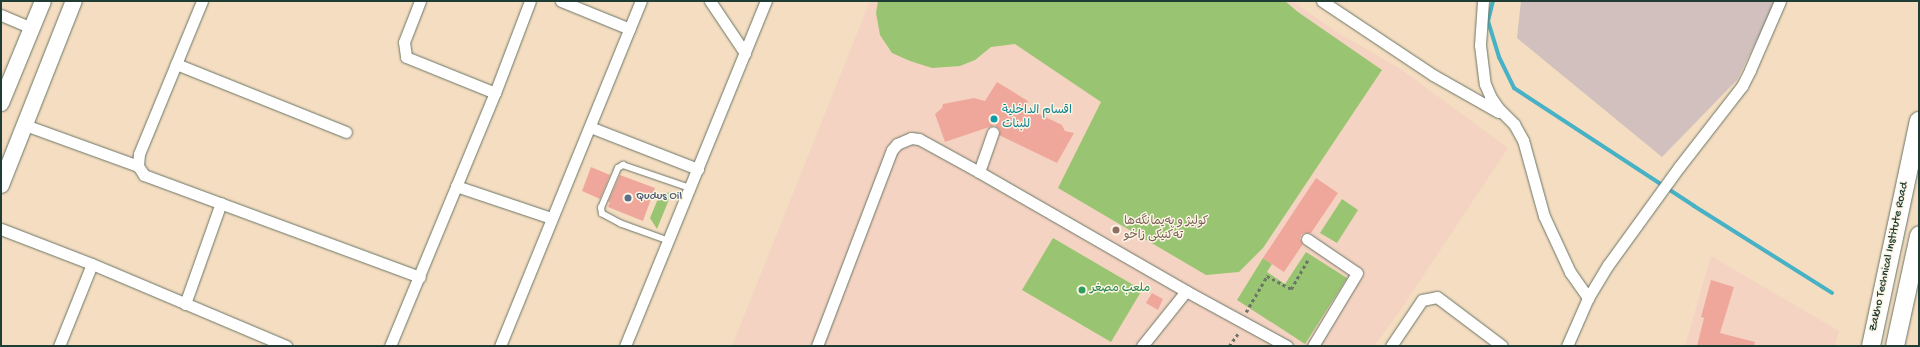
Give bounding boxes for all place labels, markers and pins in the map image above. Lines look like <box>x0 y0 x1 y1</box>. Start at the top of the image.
place label: اقسام الداخلیة للبنات <box>1002 105 1072 133</box>
marker: اقسام الداخلیة للبنات <box>989 114 999 124</box>
place label: Qudus Oil <box>636 191 682 205</box>
marker: Qudus Oil <box>623 193 633 203</box>
place label: كوليژ و په‌يمانگه‌ها ته‌كنيكى زاخو <box>1124 216 1208 244</box>
marker: كوليژ و په‌يمانگه‌ها ته‌كنيكى زاخو <box>1111 225 1121 235</box>
place label: ملعب مصغر <box>1090 283 1150 297</box>
marker: ملعب مصغر <box>1077 285 1087 295</box>

